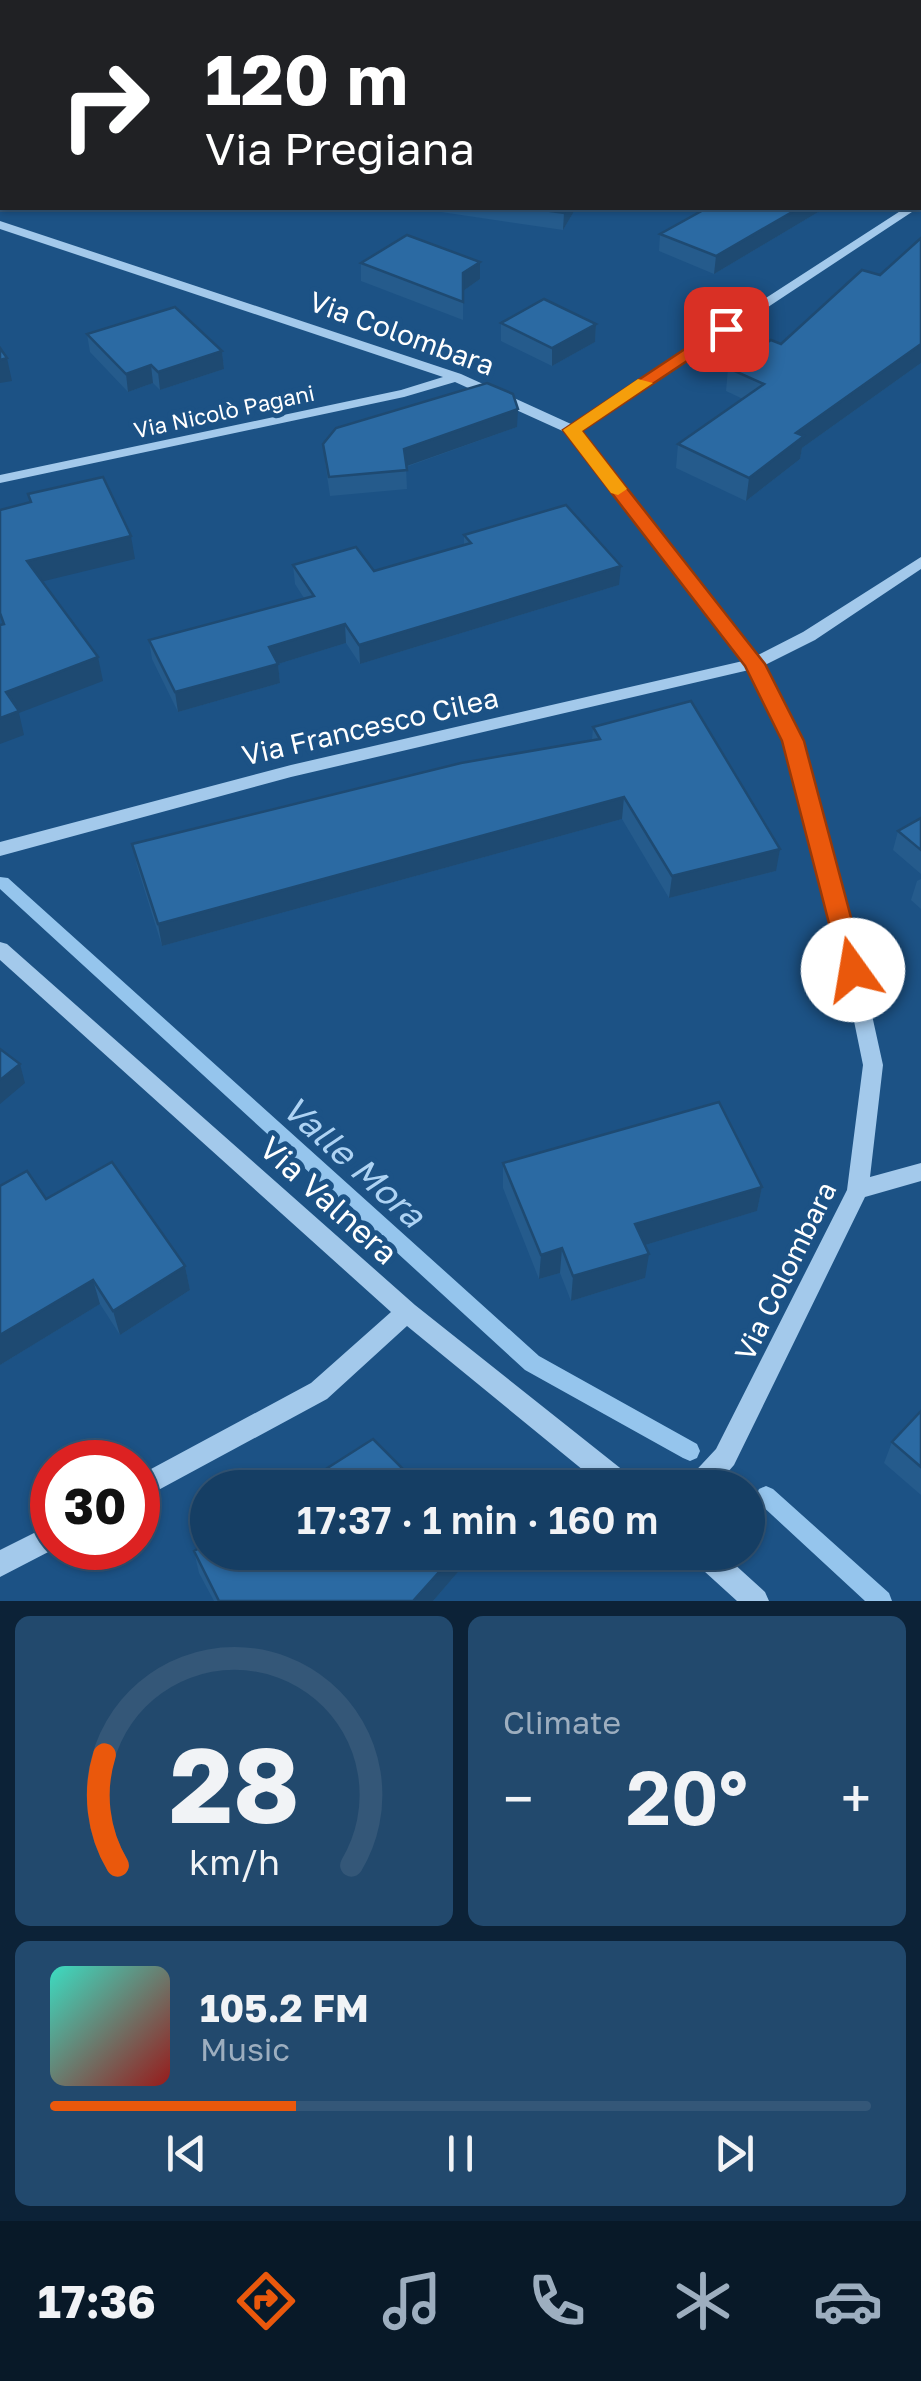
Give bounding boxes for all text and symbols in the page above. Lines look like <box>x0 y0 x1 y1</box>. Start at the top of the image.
text: 120 m <box>205 36 408 120</box>
icon: right <box>40 40 170 170</box>
text: Via Pregiana <box>205 121 475 175</box>
street label: Via Colombara <box>305 284 499 382</box>
pin <box>684 287 769 372</box>
icon: arrive <box>699 302 754 357</box>
street label: Via Nicolò Pagani <box>131 379 317 443</box>
street label: Via Francesco Cilea <box>239 680 501 772</box>
position arrow <box>801 918 905 1022</box>
water label: Valle Mora <box>274 1086 435 1236</box>
street label: Via Valnera <box>252 1128 406 1272</box>
street label: Via Colombara <box>727 1176 843 1366</box>
speed limit sign: 30 <box>30 1440 160 1570</box>
text: 17:37 · 1 min · 160 m <box>297 1497 658 1542</box>
text: Climate <box>503 1703 621 1741</box>
text: 28 <box>169 1721 299 1846</box>
text: 20° <box>626 1751 748 1842</box>
text: − <box>503 1765 533 1831</box>
text: + <box>841 1765 871 1831</box>
text: km/h <box>189 1840 279 1883</box>
text: 105.2 FM <box>200 1985 369 2030</box>
text: Music <box>200 2030 290 2068</box>
icon: previous <box>159 2126 214 2181</box>
icon: pause <box>433 2126 488 2181</box>
icon: next <box>707 2126 762 2181</box>
icon: directions <box>231 2266 301 2336</box>
icon: music <box>377 2266 447 2336</box>
icon: phone <box>522 2266 592 2336</box>
icon: climate <box>668 2266 738 2336</box>
icon: car <box>813 2266 883 2336</box>
text: 17:36 <box>38 2274 156 2328</box>

